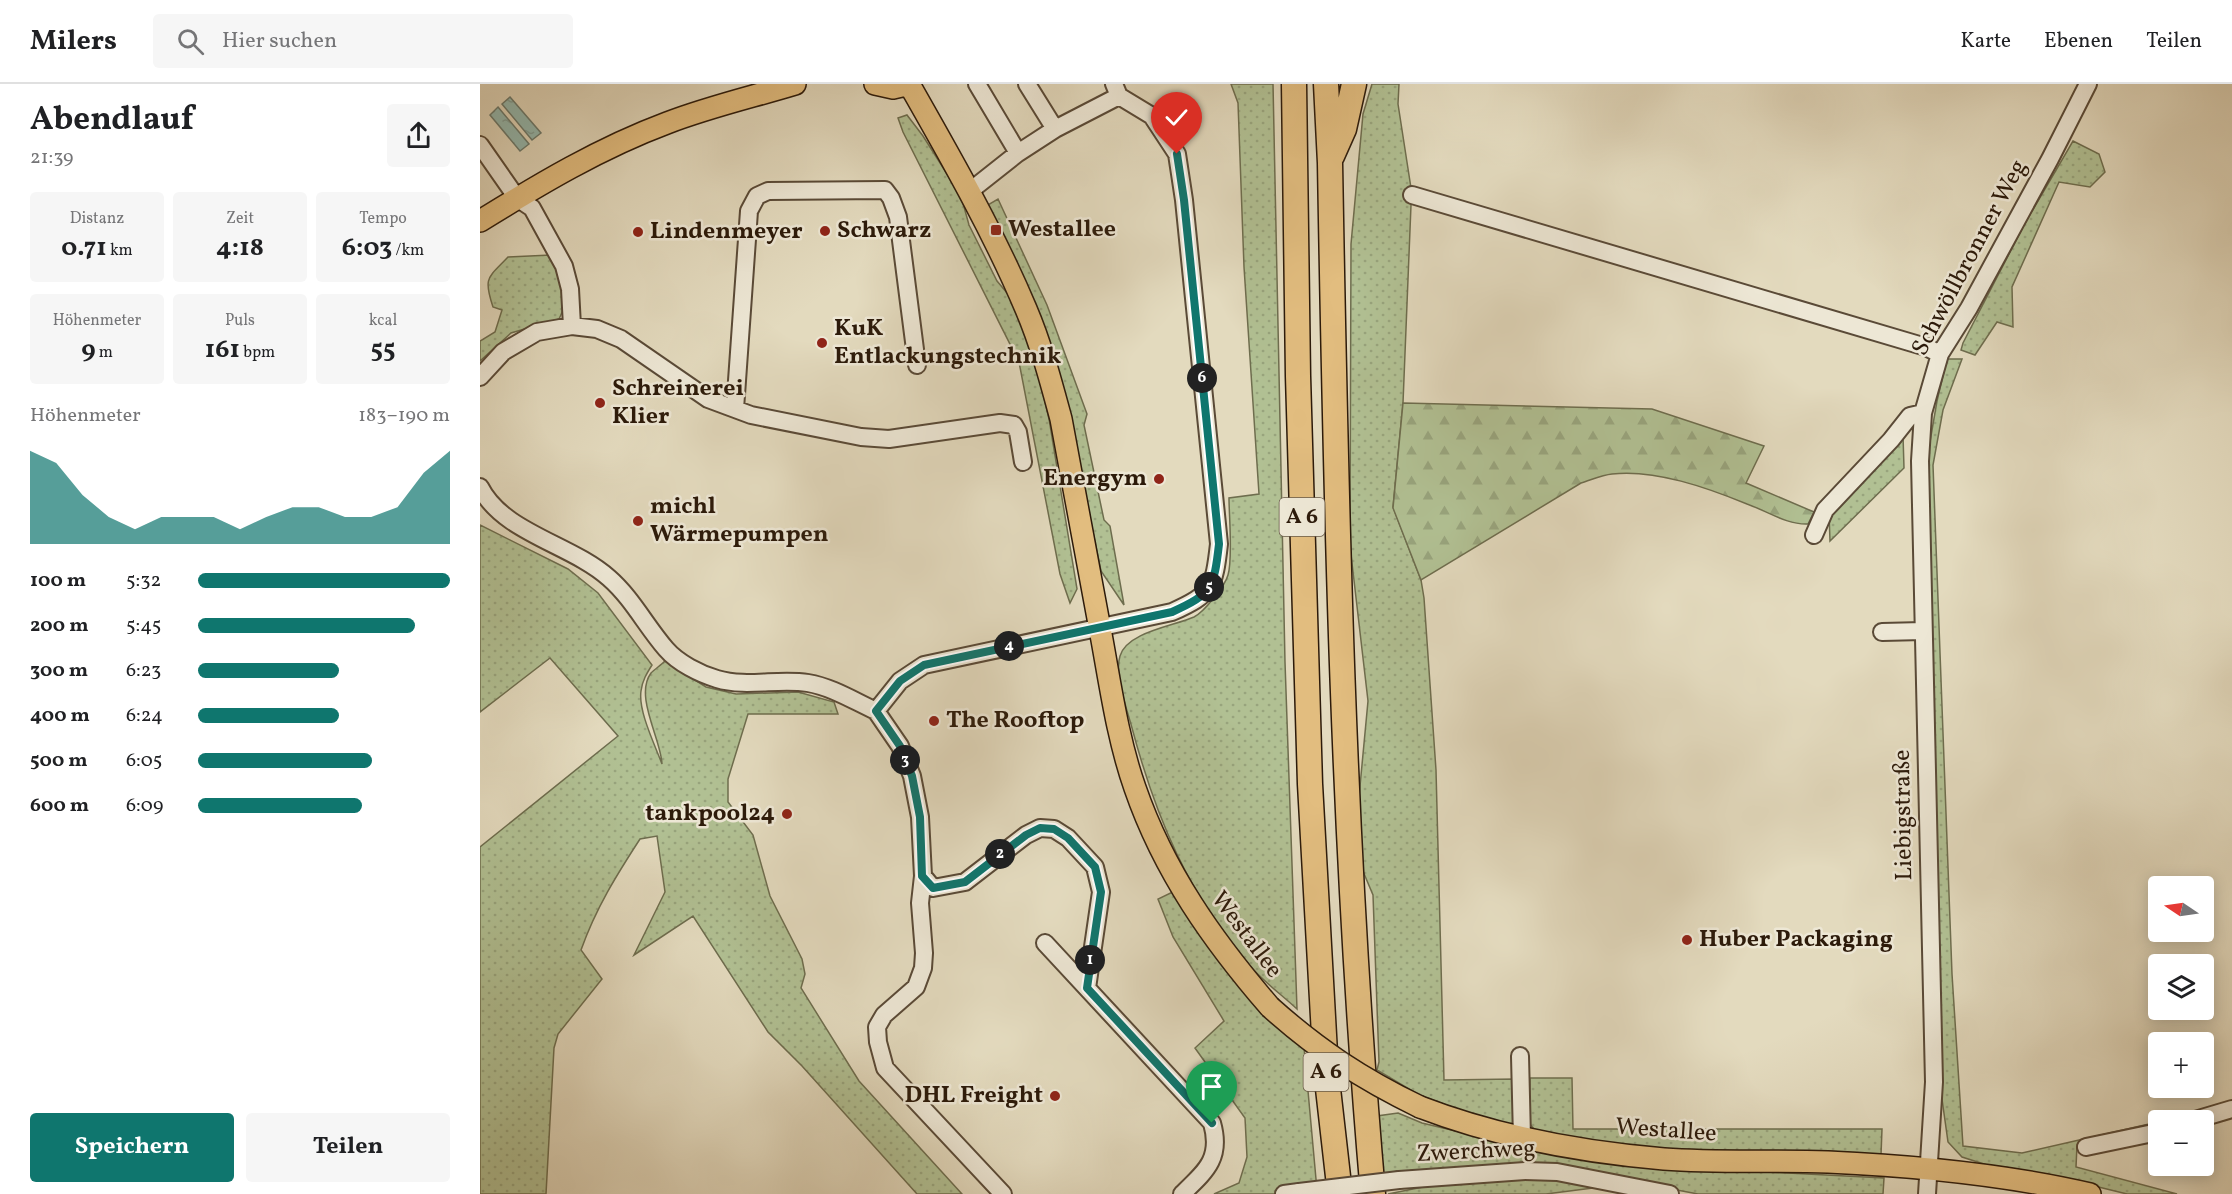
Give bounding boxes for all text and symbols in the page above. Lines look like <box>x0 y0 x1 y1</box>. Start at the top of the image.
search box <box>153 14 573 68</box>
text: Milers <box>30 22 117 61</box>
icon: search <box>174 25 207 58</box>
text: Hier suchen <box>222 26 337 57</box>
text: Karte <box>1960 27 2011 56</box>
text: Ebenen <box>2044 27 2113 56</box>
text: Teilen <box>2146 27 2202 56</box>
pin <box>1151 92 1202 154</box>
text: Abendlauf <box>30 98 194 144</box>
icon: check <box>1160 101 1193 134</box>
button: share <box>387 104 450 167</box>
text: 21:39 <box>30 144 73 172</box>
street label: Schwöllbronner Weg <box>1904 154 2036 362</box>
text: Distanz <box>70 208 124 230</box>
text: Zeit <box>226 208 254 230</box>
text: Tempo <box>359 208 407 230</box>
place label: Westallee <box>1008 213 1116 247</box>
place label: Schwarz <box>837 214 931 248</box>
place label: Lindenmeyer <box>650 215 803 249</box>
marker: Westallee <box>989 223 1003 237</box>
marker: Schwarz <box>818 224 832 238</box>
marker: Lindenmeyer <box>631 225 645 239</box>
text: 0.71 <box>61 230 107 266</box>
text: 4:18 <box>216 230 264 266</box>
text: 6:03 <box>342 230 392 266</box>
text: km <box>107 240 133 262</box>
text: /km <box>392 240 424 262</box>
text: Höhenmeter <box>53 310 141 332</box>
text: Puls <box>225 310 255 332</box>
text: kcal <box>369 310 397 332</box>
place label: KuK Entlackungstechnik <box>834 312 1062 374</box>
text: 9 <box>81 332 95 368</box>
text: 161 <box>205 332 240 368</box>
text: 55 <box>370 332 396 368</box>
marker: KuK Entlackungstechnik <box>815 336 829 350</box>
text: m <box>95 342 113 364</box>
text: bpm <box>240 342 275 364</box>
pin: 6 <box>1187 363 1217 393</box>
text: 6 <box>1198 367 1206 389</box>
place label: Schreinerei Klier <box>612 372 744 434</box>
marker: Schreinerei Klier <box>593 396 607 410</box>
text: Höhenmeter <box>30 402 141 430</box>
text: 183–190 m <box>358 402 450 430</box>
place label: Energym <box>1043 462 1147 496</box>
marker: Energym <box>1152 472 1166 486</box>
place label: michl Wärmepumpen <box>650 490 829 552</box>
road number: A 6 <box>1280 498 1324 536</box>
marker: michl Wärmepumpen <box>631 514 645 528</box>
text: 100 m <box>30 567 86 595</box>
text: 5:32 <box>126 567 161 595</box>
pin: 5 <box>1194 572 1224 602</box>
text: 5 <box>1205 576 1213 598</box>
text: 200 m <box>30 612 88 640</box>
text: 5:45 <box>126 612 161 640</box>
pin: 4 <box>994 631 1024 661</box>
text: 4 <box>1004 635 1014 657</box>
text: 300 m <box>30 657 88 685</box>
text: 6:23 <box>126 657 161 685</box>
text: 400 m <box>30 702 90 730</box>
text: 6:24 <box>126 702 163 730</box>
place label: The Rooftop <box>946 704 1084 738</box>
marker: The Rooftop <box>927 714 941 728</box>
pin: 3 <box>890 745 920 775</box>
text: 500 m <box>30 747 88 775</box>
text: 6:05 <box>126 747 162 775</box>
text: 3 <box>901 749 909 771</box>
street label: Liebigstraße <box>1886 749 1922 881</box>
text: 600 m <box>30 792 89 820</box>
text: 6:09 <box>126 792 163 820</box>
place label: tankpool24 <box>645 797 775 831</box>
marker: tankpool24 <box>780 807 794 821</box>
pin: 2 <box>985 839 1015 869</box>
text: 2 <box>996 843 1004 865</box>
north arrow <box>2148 876 2214 942</box>
map controls <box>2148 876 2214 1176</box>
street label: Westallee <box>1202 884 1290 986</box>
place label: Huber Packaging <box>1699 923 1893 957</box>
marker: Huber Packaging <box>1680 933 1694 947</box>
pin: 1 <box>1075 945 1105 975</box>
text: 1 <box>1087 949 1093 971</box>
button: layers <box>2148 954 2214 1020</box>
button: + <box>2148 1032 2214 1098</box>
road number: A 6 <box>1304 1053 1348 1091</box>
pin <box>1186 1061 1237 1123</box>
icon: arrive <box>1195 1070 1228 1103</box>
place label: DHL Freight <box>904 1079 1043 1113</box>
marker: DHL Freight <box>1048 1089 1062 1103</box>
button: − <box>2148 1110 2214 1176</box>
street label: Westallee <box>1614 1111 1718 1151</box>
button: Speichern <box>30 1113 234 1182</box>
button: Teilen <box>246 1113 450 1182</box>
street label: Zwerchweg <box>1416 1132 1536 1172</box>

